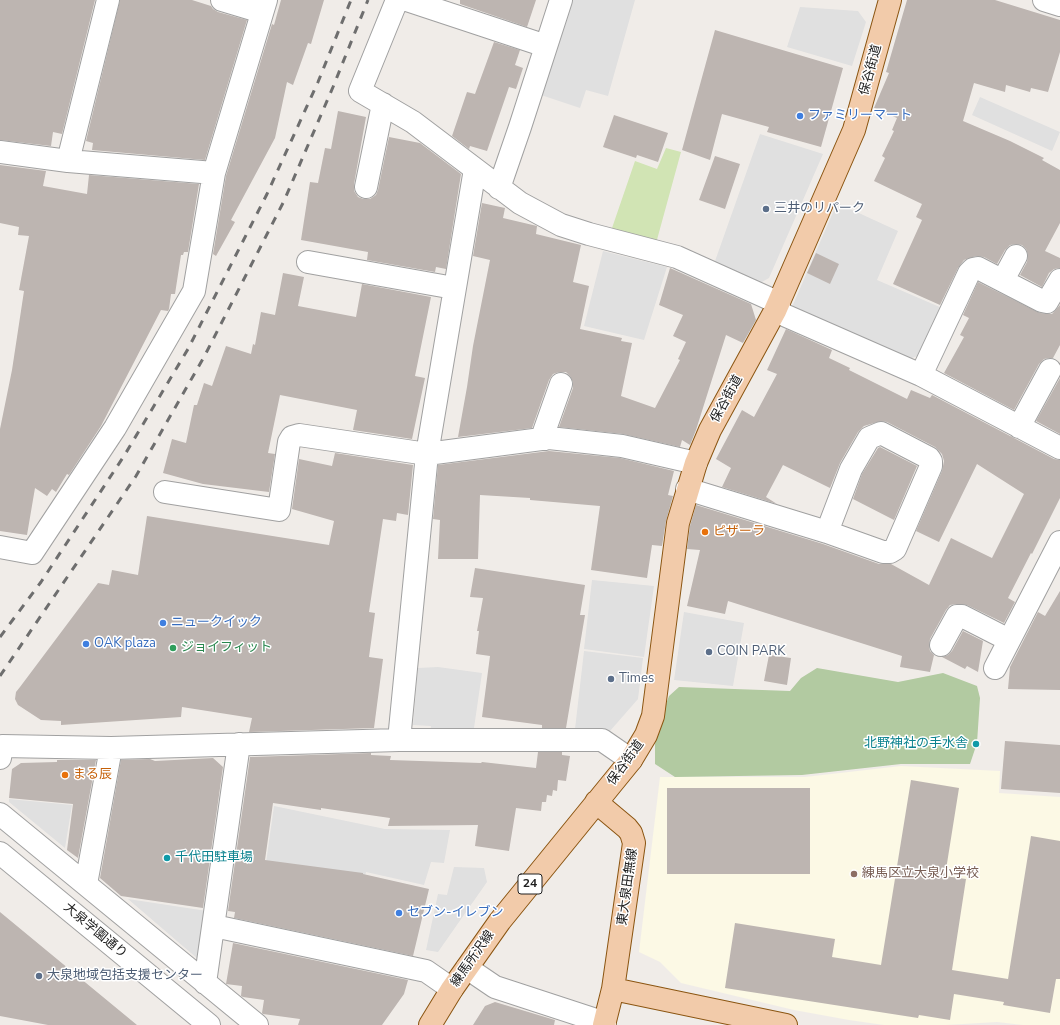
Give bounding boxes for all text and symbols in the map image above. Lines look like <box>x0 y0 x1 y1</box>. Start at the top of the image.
street label: 保谷街道 <box>857 43 885 97</box>
place label: ファミリーマート <box>808 108 912 124</box>
marker: ファミリーマート <box>795 111 805 121</box>
place label: 三井のリパーク <box>774 201 865 217</box>
marker: 三井のリパーク <box>761 204 771 214</box>
street label: 保谷街道 <box>708 372 746 426</box>
place label: ピザーラ <box>713 524 765 540</box>
marker: ピザーラ <box>700 527 710 537</box>
place label: ニュークイック <box>171 615 262 631</box>
marker: ニュークイック <box>158 618 168 628</box>
place label: OAK plaza <box>94 636 156 652</box>
marker: OAK plaza <box>81 639 91 649</box>
place label: ジョイフィット <box>181 640 272 656</box>
marker: ジョイフィット <box>168 643 178 653</box>
place label: COIN PARK <box>717 644 785 660</box>
marker: COIN PARK <box>704 647 714 657</box>
place label: Times <box>619 671 654 687</box>
marker: Times <box>606 674 616 684</box>
place label: 北野神社の手水舎 <box>864 736 968 752</box>
street label: 保谷街道 <box>604 737 648 789</box>
marker: 北野神社の手水舎 <box>971 739 981 749</box>
place label: まる辰 <box>73 767 112 783</box>
marker: まる辰 <box>60 770 70 780</box>
street label: 東大泉田無線 <box>615 847 641 927</box>
place label: 千代田駐車場 <box>175 850 253 866</box>
marker: 千代田駐車場 <box>162 853 172 863</box>
place label: 練馬区立大泉小学校 <box>862 866 979 882</box>
marker: 練馬区立大泉小学校 <box>849 869 859 879</box>
road number: 24 <box>518 874 542 894</box>
street label: 大泉学園通り <box>60 900 130 962</box>
place label: セブン-イレブン <box>407 905 504 921</box>
marker: セブン-イレブン <box>394 908 404 918</box>
street label: 練馬所沢線 <box>448 928 498 990</box>
place label: 大泉地域包括支援センター <box>47 968 203 984</box>
marker: 大泉地域包括支援センター <box>34 971 44 981</box>

